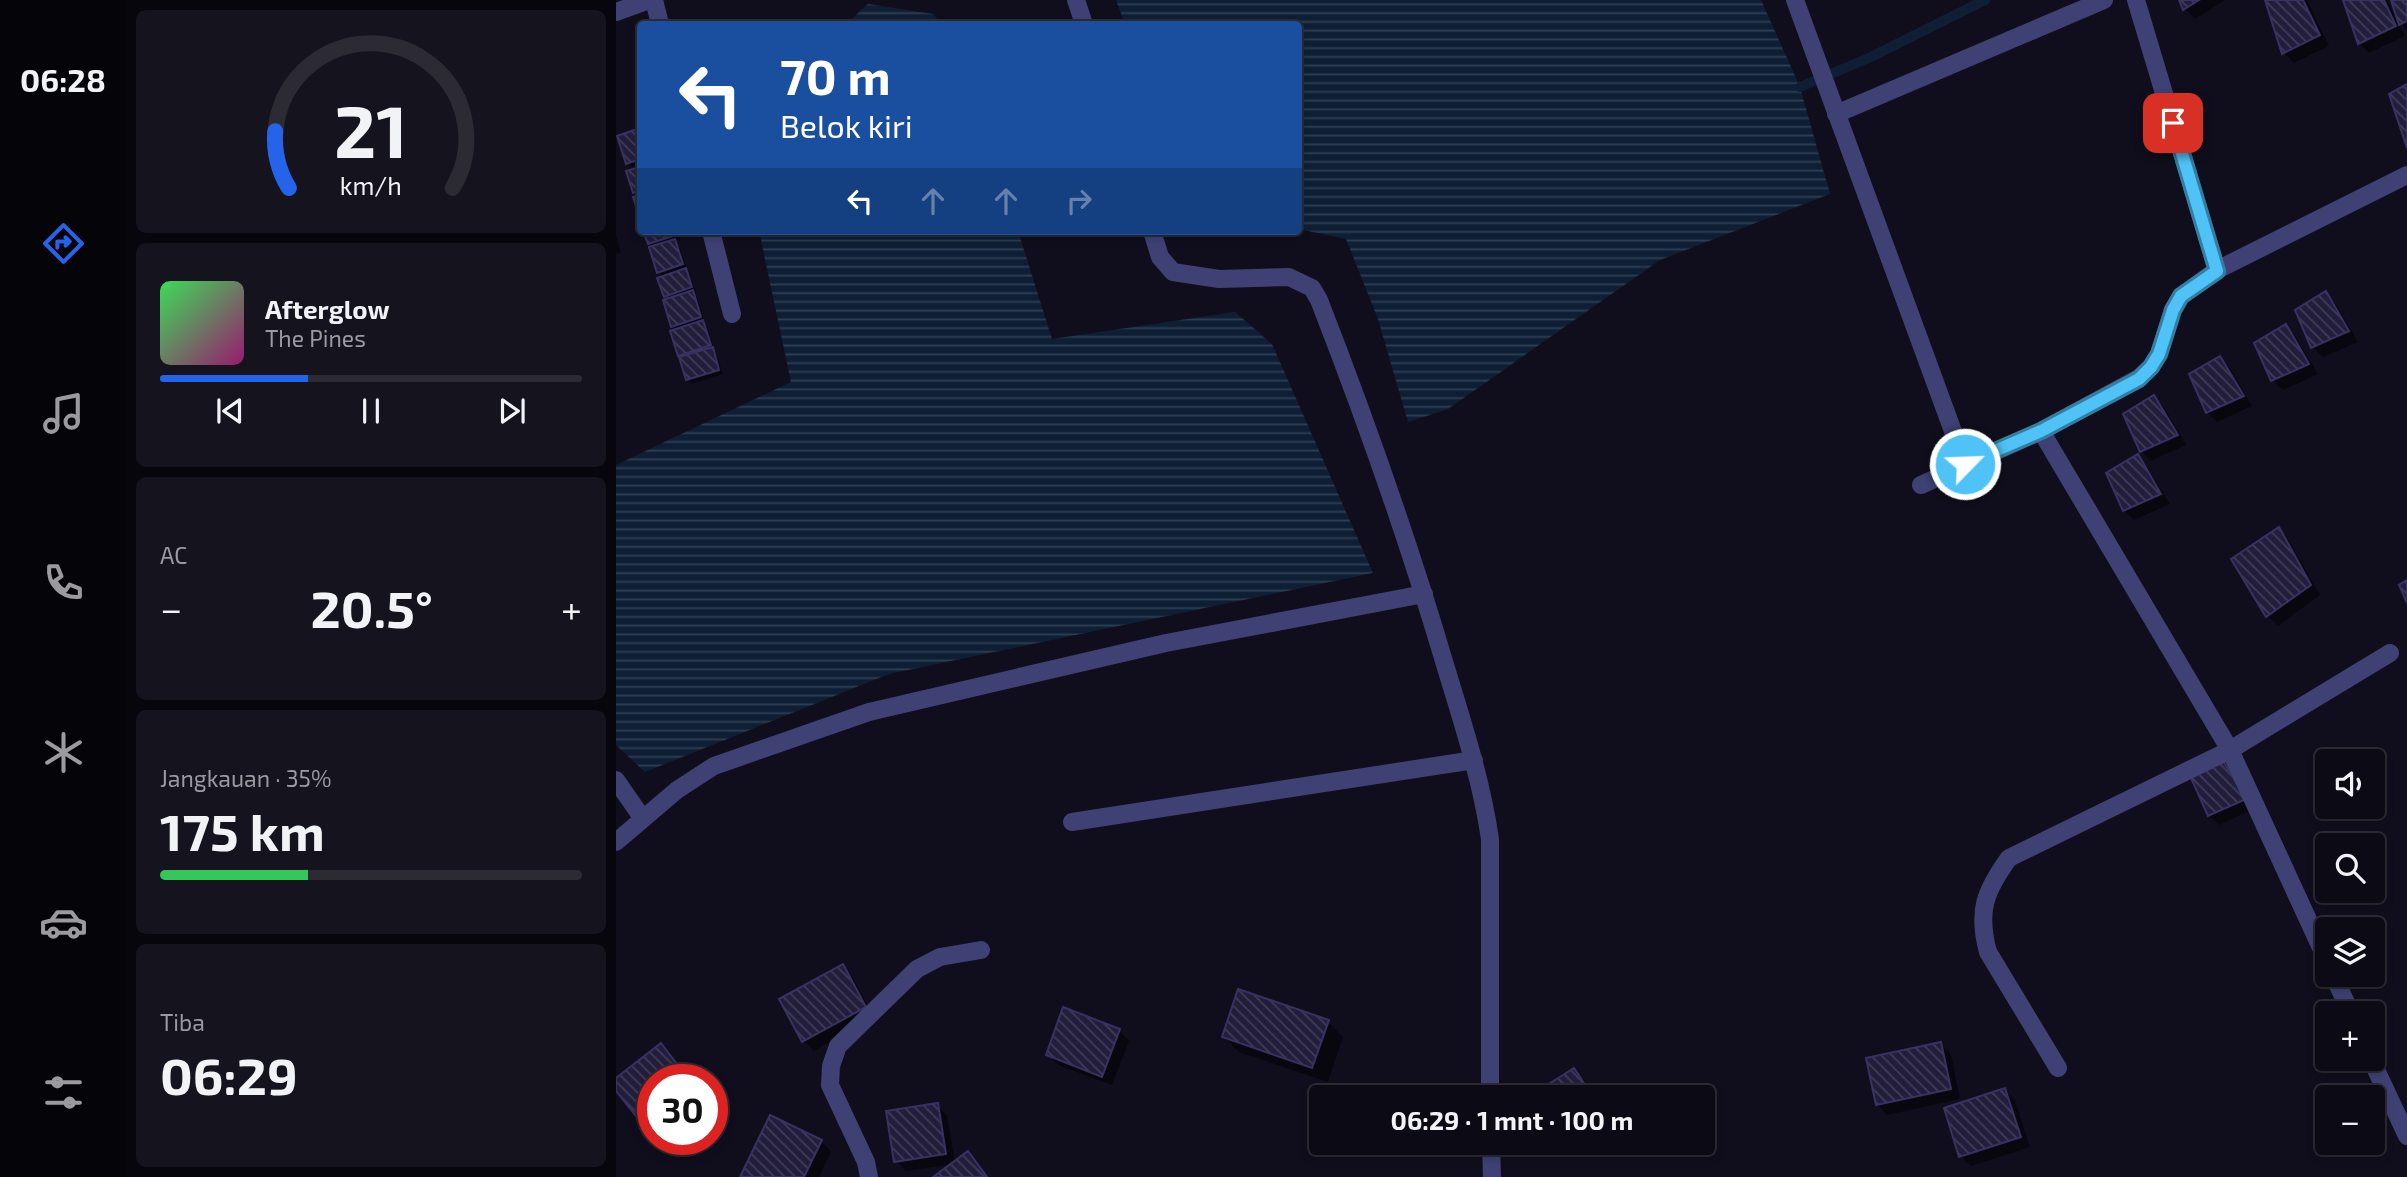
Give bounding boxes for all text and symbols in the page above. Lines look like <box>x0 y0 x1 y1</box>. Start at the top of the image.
text: 70 m <box>780 46 891 105</box>
icon: left <box>665 49 756 140</box>
text: 06:28 <box>20 60 106 98</box>
text: 21 <box>334 85 408 173</box>
pin <box>2143 93 2203 153</box>
icon: arrive <box>2154 104 2192 142</box>
text: Belok kiri <box>780 106 913 144</box>
text: km/h <box>340 170 402 200</box>
icon: left <box>841 182 879 220</box>
icon: ahead <box>914 182 952 220</box>
icon: ahead <box>987 182 1025 220</box>
icon: right <box>1060 182 1098 220</box>
icon: directions <box>39 219 88 268</box>
text: Afterglow <box>265 293 390 324</box>
text: The Pines <box>265 324 366 352</box>
icon: music <box>39 389 88 438</box>
icon: previous <box>211 392 249 430</box>
icon: pause <box>352 392 390 430</box>
icon: next <box>493 392 531 430</box>
position arrow <box>1928 427 2002 501</box>
text: AC <box>160 541 187 569</box>
icon: phone <box>39 558 88 607</box>
text: 20.5° <box>310 576 433 638</box>
text: − <box>160 585 182 631</box>
text: + <box>561 585 582 631</box>
icon: climate <box>39 728 88 777</box>
map controls <box>2315 749 2385 1155</box>
button: sound <box>2315 749 2385 819</box>
text: Jangkauan · 35% <box>160 764 331 792</box>
text: 175 km <box>160 799 325 861</box>
button: search <box>2315 833 2385 903</box>
icon: car <box>39 898 88 947</box>
button: layers <box>2315 917 2385 987</box>
button: + <box>2315 1001 2385 1071</box>
text: Tiba <box>160 1008 205 1036</box>
text: 06:29 <box>160 1043 298 1105</box>
speed limit sign: 30 <box>637 1064 728 1155</box>
icon: filters <box>39 1068 88 1117</box>
button: − <box>2315 1085 2385 1155</box>
text: 06:29 · 1 mnt · 100 m <box>1391 1104 1634 1135</box>

